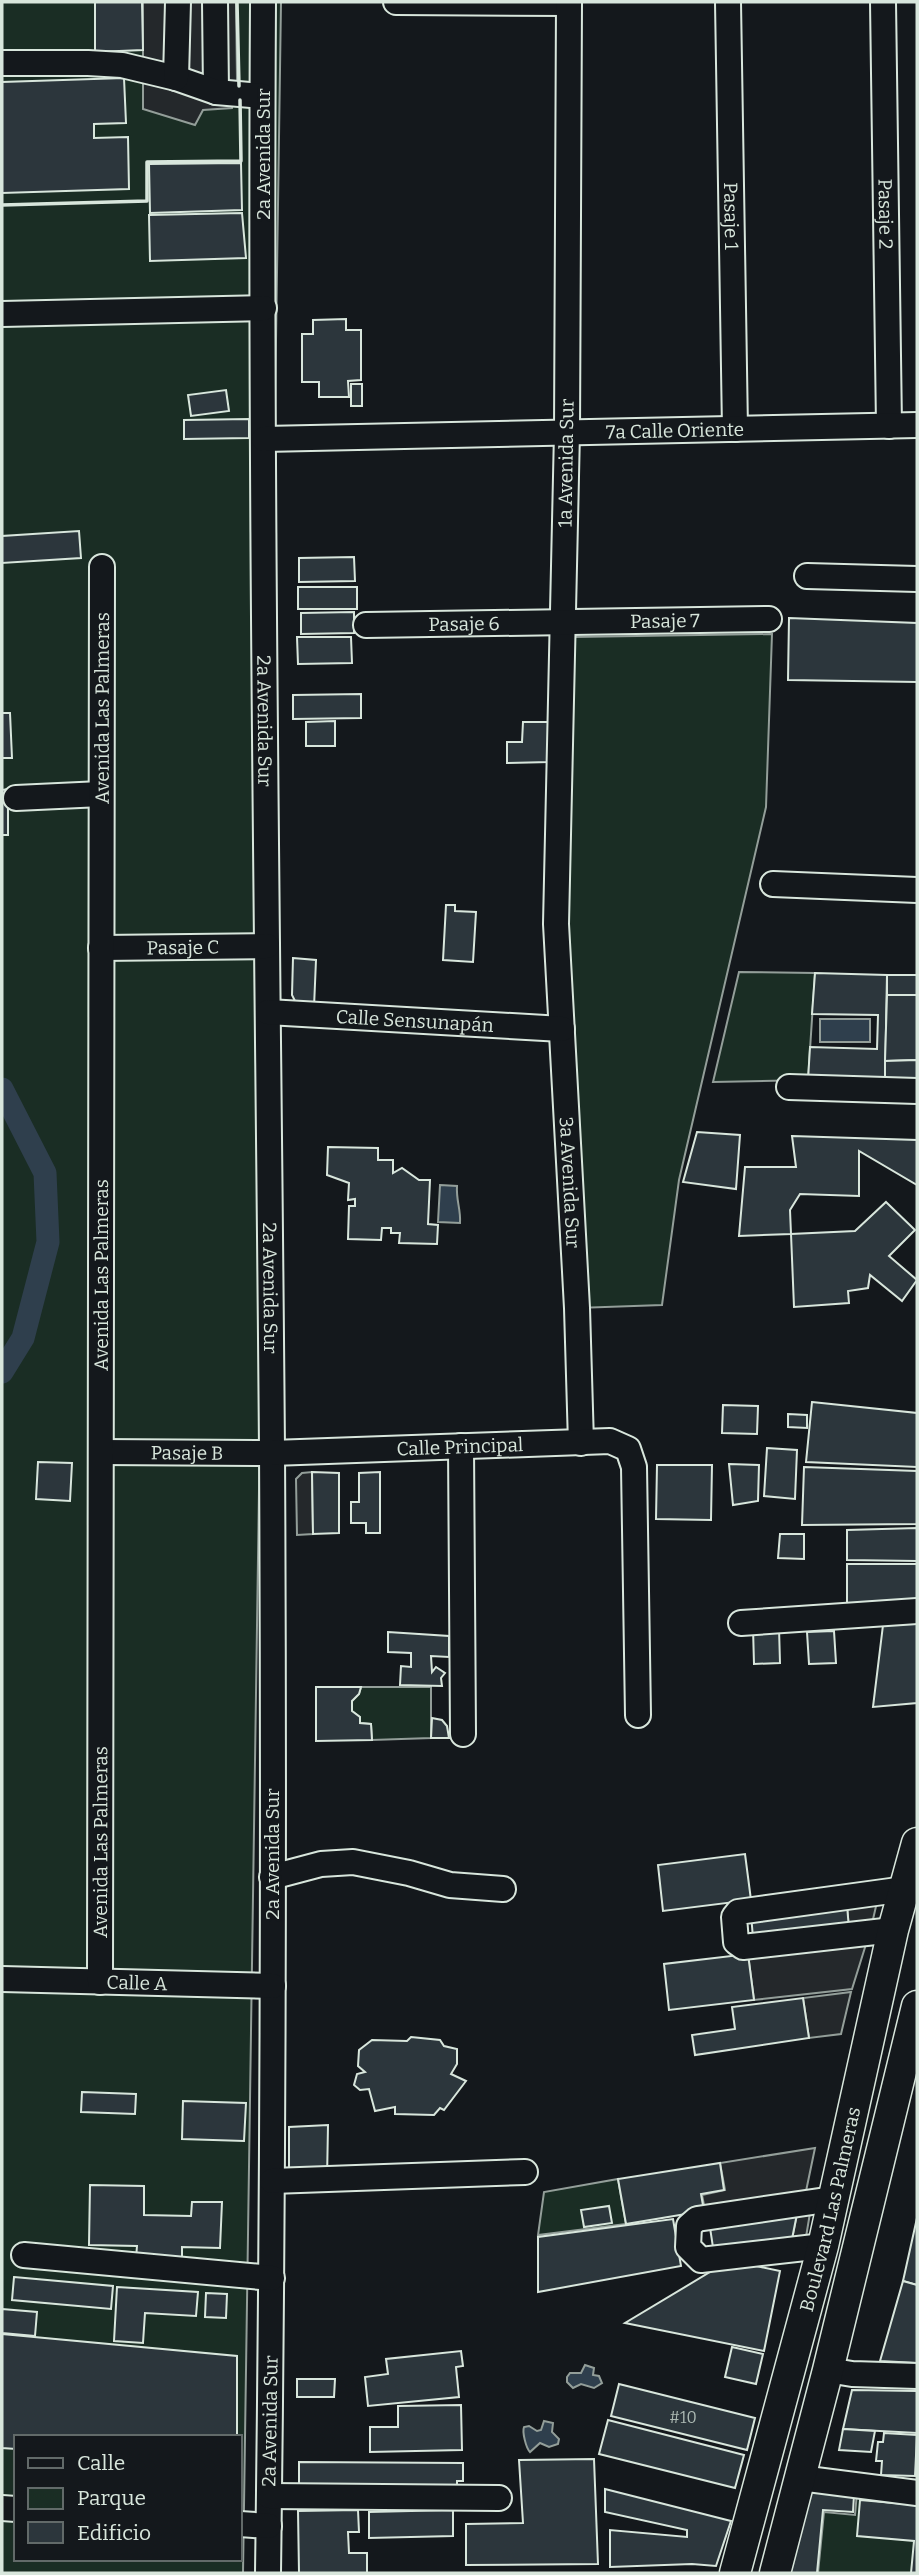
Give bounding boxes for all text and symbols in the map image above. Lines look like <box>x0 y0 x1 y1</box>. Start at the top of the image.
street label: 2a Avenida Sur <box>252 88 275 220</box>
street label: Pasaje 2 <box>874 179 898 249</box>
street label: Pasaje 1 <box>719 182 744 250</box>
street label: 1a Avenida Sur <box>553 398 579 528</box>
street label: 7a Calle Oriente <box>605 417 744 443</box>
street label: Pasaje 7 <box>630 609 700 633</box>
street label: Avenida Las Palmeras <box>90 612 113 804</box>
street label: Pasaje 6 <box>428 612 500 636</box>
street label: 2a Avenida Sur <box>253 655 277 787</box>
street label: Pasaje C <box>147 935 219 959</box>
street label: Calle Sensunapán <box>335 1004 494 1037</box>
street label: 3a Avenida Sur <box>555 1116 585 1249</box>
street label: Avenida Las Palmeras <box>89 1179 113 1371</box>
street label: 2a Avenida Sur <box>258 1222 283 1354</box>
street label: Calle Principal <box>396 1433 524 1460</box>
street label: Pasaje B <box>151 1441 223 1464</box>
street label: Avenida Las Palmeras <box>89 1746 112 1938</box>
street label: 2a Avenida Sur <box>261 1788 284 1920</box>
street label: Calle A <box>106 1970 168 1995</box>
street label: Boulevard Las Palmeras <box>794 2105 865 2314</box>
street label: 2a Avenida Sur <box>257 2355 283 2487</box>
house number: #10 <box>669 2408 697 2427</box>
legend <box>14 2435 242 2561</box>
text: Calle <box>77 2450 125 2476</box>
text: Parque <box>77 2485 146 2511</box>
text: Edificio <box>77 2520 151 2546</box>

